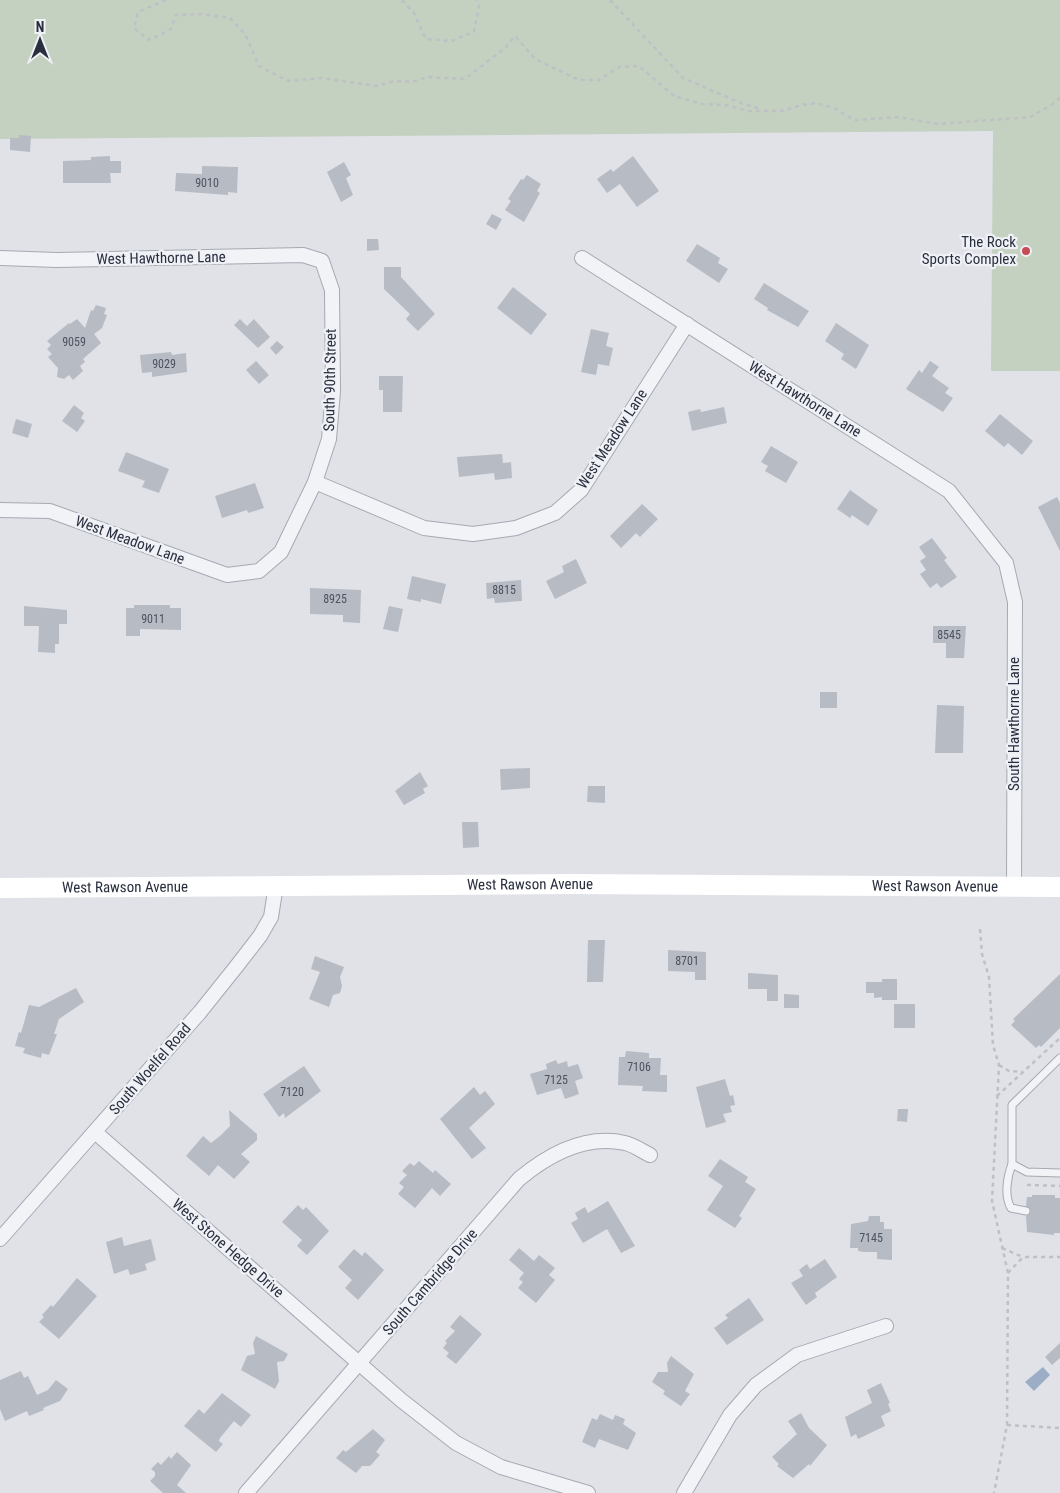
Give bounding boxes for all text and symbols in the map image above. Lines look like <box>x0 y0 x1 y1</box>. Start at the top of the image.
north arrow <box>15 15 65 65</box>
text: N <box>36 19 44 35</box>
house number: 9010 <box>195 176 219 190</box>
place label: The Rock Sports Complex <box>922 233 1016 268</box>
marker: The Rock Sports Complex <box>1020 245 1032 257</box>
street label: West Hawthorne Lane <box>96 248 226 268</box>
street label: South 90th Street <box>320 328 340 432</box>
house number: 9059 <box>62 335 86 349</box>
house number: 9029 <box>152 357 176 371</box>
street label: West Hawthorne Lane <box>745 357 865 441</box>
street label: West Meadow Lane <box>573 386 651 492</box>
street label: West Meadow Lane <box>73 512 187 568</box>
house number: 8815 <box>492 583 516 597</box>
house number: 8925 <box>323 592 347 606</box>
house number: 9011 <box>141 612 165 626</box>
house number: 8545 <box>937 628 961 642</box>
street label: South Hawthorne Lane <box>1005 657 1023 791</box>
street label: West Rawson Avenue <box>467 875 593 894</box>
street label: West Rawson Avenue <box>872 877 998 896</box>
street label: West Rawson Avenue <box>62 878 188 897</box>
house number: 8701 <box>675 954 699 968</box>
street label: South Woelfel Road <box>105 1020 195 1118</box>
house number: 7106 <box>627 1060 651 1074</box>
house number: 7125 <box>544 1073 568 1087</box>
house number: 7120 <box>280 1085 304 1099</box>
street label: West Stone Hedge Drive <box>169 1195 287 1301</box>
street label: South Cambridge Drive <box>379 1225 481 1339</box>
house number: 7145 <box>859 1231 883 1245</box>

